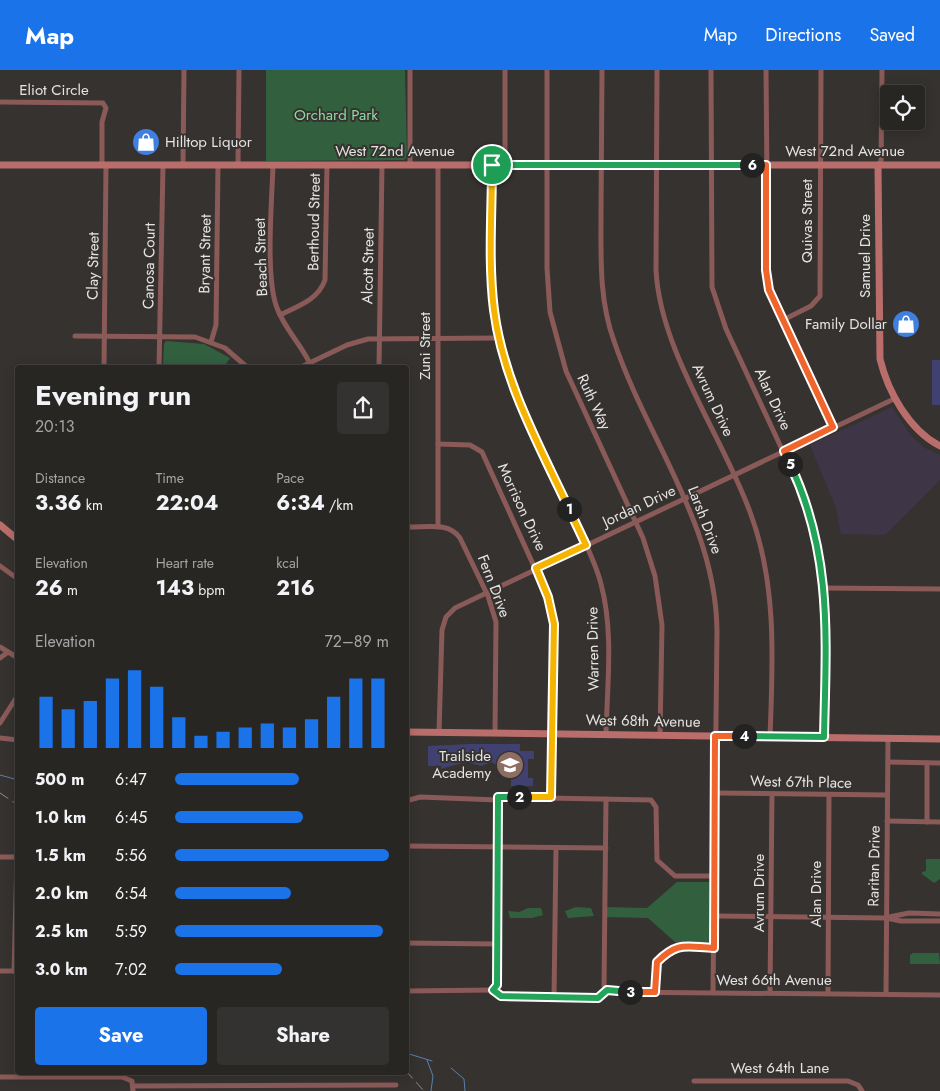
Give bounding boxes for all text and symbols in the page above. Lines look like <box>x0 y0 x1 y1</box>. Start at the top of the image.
text: Map <box>25 18 74 53</box>
text: Map <box>704 22 737 48</box>
text: Directions <box>765 22 841 48</box>
text: Saved <box>869 22 915 48</box>
street label: Eliot Circle <box>19 79 89 101</box>
map controls <box>880 85 925 130</box>
button: locate <box>880 85 925 130</box>
park label: Orchard Park <box>294 104 378 126</box>
shop icon: Hilltop Liquor <box>131 127 161 157</box>
place label: Hilltop Liquor <box>165 131 253 153</box>
street label: West 72nd Avenue <box>335 140 455 162</box>
street label: West 72nd Avenue <box>785 140 905 162</box>
pin <box>471 144 513 186</box>
icon: arrive <box>478 151 506 179</box>
pin: 6 <box>740 152 764 178</box>
text: 6 <box>748 155 757 175</box>
street label: Berthoud Street <box>302 173 326 271</box>
street label: Quivas Street <box>796 179 818 263</box>
street label: Bryant Street <box>193 214 217 294</box>
street label: Samuel Drive <box>854 214 876 298</box>
street label: Beach Street <box>249 217 273 297</box>
street label: Canosa Court <box>137 222 161 309</box>
street label: Alcott Street <box>356 227 380 304</box>
street label: Clay Street <box>81 232 105 300</box>
shop icon: Family Dollar <box>891 309 921 339</box>
street label: Zuni Street <box>414 312 436 380</box>
place label: Family Dollar <box>805 313 888 335</box>
street label: Avrum Drive <box>686 360 740 440</box>
street label: Alan Drive <box>749 364 797 434</box>
street label: Ruth Way <box>571 370 617 434</box>
text: Evening run <box>35 375 191 416</box>
button: share <box>337 382 389 434</box>
text: 20:13 <box>35 415 74 438</box>
pin: 5 <box>778 452 802 476</box>
text: 5 <box>786 454 795 474</box>
street label: Morrison Drive <box>492 460 552 555</box>
text: Distance <box>35 468 85 488</box>
text: Time <box>156 468 184 488</box>
text: Pace <box>276 468 304 488</box>
street label: Jordan Drive <box>597 479 679 533</box>
street label: Larsh Drive <box>682 483 728 557</box>
text: 3.36 <box>35 488 82 518</box>
text: 22:04 <box>156 488 219 518</box>
text: 6:34 <box>276 488 325 518</box>
text: km <box>82 495 103 515</box>
text: /km <box>325 495 353 515</box>
pin: 1 <box>556 496 582 522</box>
text: 1 <box>566 499 573 519</box>
street label: Fern Drive <box>472 551 516 621</box>
text: Elevation <box>35 553 88 573</box>
text: Heart rate <box>156 553 214 573</box>
text: kcal <box>276 553 299 573</box>
text: 26 <box>35 573 63 603</box>
text: 143 <box>156 573 194 603</box>
text: 216 <box>276 573 315 603</box>
text: m <box>63 580 78 600</box>
text: bpm <box>194 580 225 600</box>
street label: Warren Drive <box>581 607 605 691</box>
text: Elevation <box>35 630 95 653</box>
text: 72–89 m <box>324 630 389 653</box>
street label: West 68th Avenue <box>585 709 701 733</box>
pin: 4 <box>732 724 756 748</box>
text: 4 <box>740 726 749 746</box>
place label: Trailside Academy <box>432 745 491 784</box>
school or university icon: Trailside Academy <box>495 750 525 780</box>
text: 500 m <box>35 768 84 791</box>
text: 6:47 <box>115 768 147 791</box>
street label: West 67th Place <box>750 770 852 794</box>
pin: 2 <box>506 784 532 810</box>
text: 2 <box>515 787 524 807</box>
text: 1.0 km <box>35 806 86 829</box>
text: 6:45 <box>115 806 147 829</box>
street label: Raritan Drive <box>862 825 886 907</box>
text: 1.5 km <box>35 844 86 867</box>
text: 5:56 <box>115 844 147 867</box>
street label: Avrum Drive <box>748 854 770 932</box>
street label: Alan Drive <box>805 861 827 927</box>
text: 2.0 km <box>35 882 88 905</box>
text: 6:54 <box>115 882 147 905</box>
text: 2.5 km <box>35 920 88 943</box>
text: 5:59 <box>115 920 147 943</box>
text: 3.0 km <box>35 958 88 981</box>
text: 7:02 <box>115 958 147 981</box>
street label: West 66th Avenue <box>716 969 832 991</box>
pin: 3 <box>618 980 642 1004</box>
text: 3 <box>626 982 635 1002</box>
button: Save <box>35 1007 207 1065</box>
button: Share <box>217 1007 389 1065</box>
street label: West 64th Lane <box>731 1057 829 1079</box>

